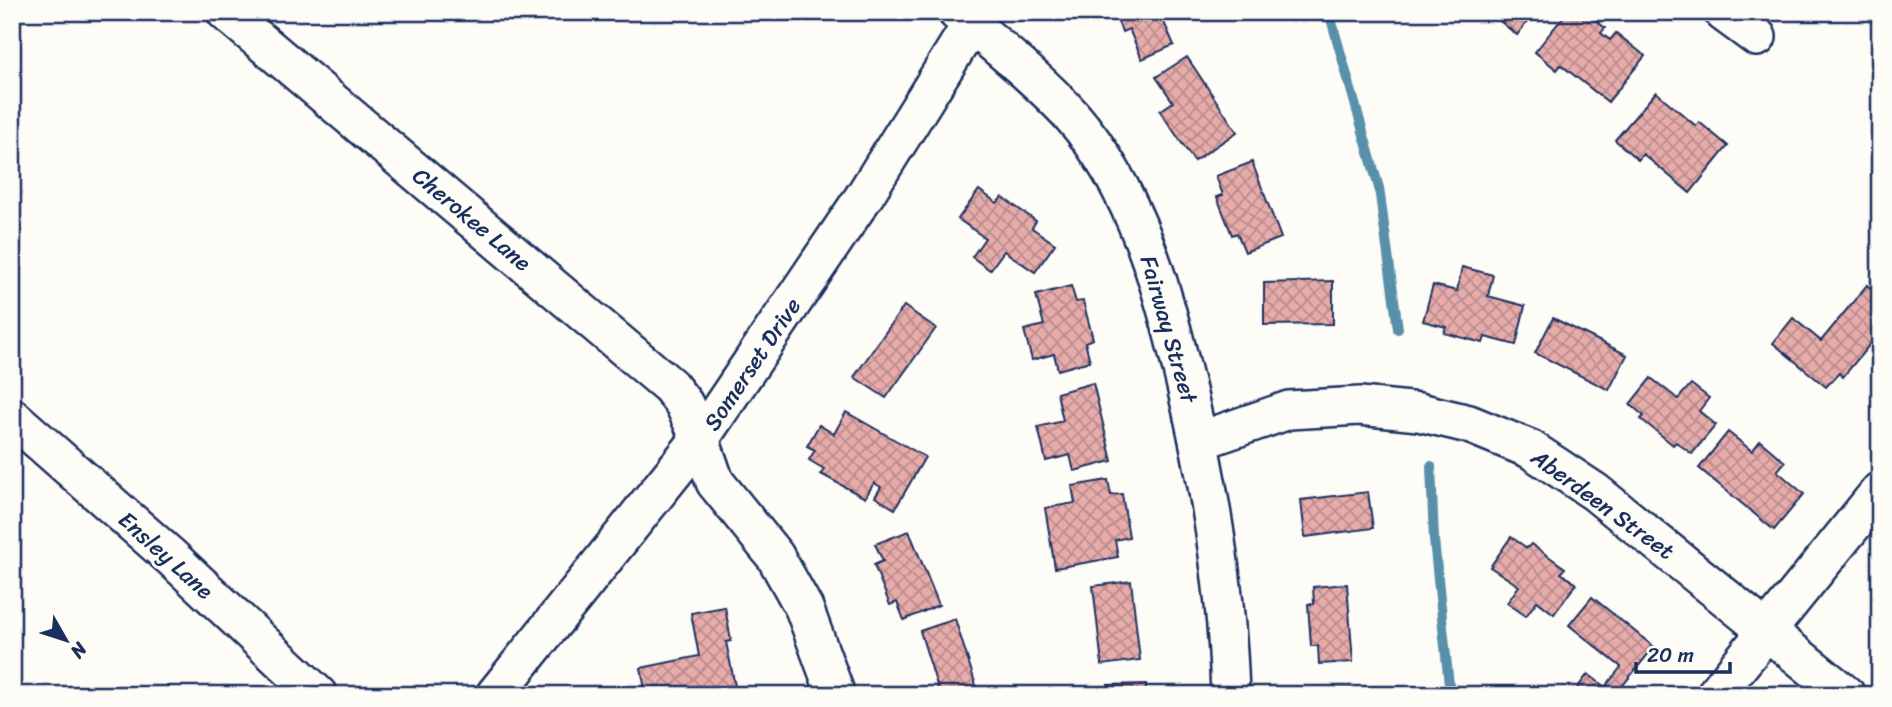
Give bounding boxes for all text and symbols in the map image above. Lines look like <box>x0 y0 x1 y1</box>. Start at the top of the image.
street label: Cherokee Lane <box>403 157 541 282</box>
street label: Fairway Street <box>1128 250 1210 409</box>
street label: Somerset Drive <box>692 289 812 439</box>
street label: Aberdeen Street <box>1521 437 1684 571</box>
street label: Ensley Lane <box>108 501 223 610</box>
north arrow <box>32 606 102 676</box>
scale bar <box>1636 630 1731 674</box>
text: N <box>61 634 96 667</box>
text: 20 m <box>1647 636 1694 674</box>

